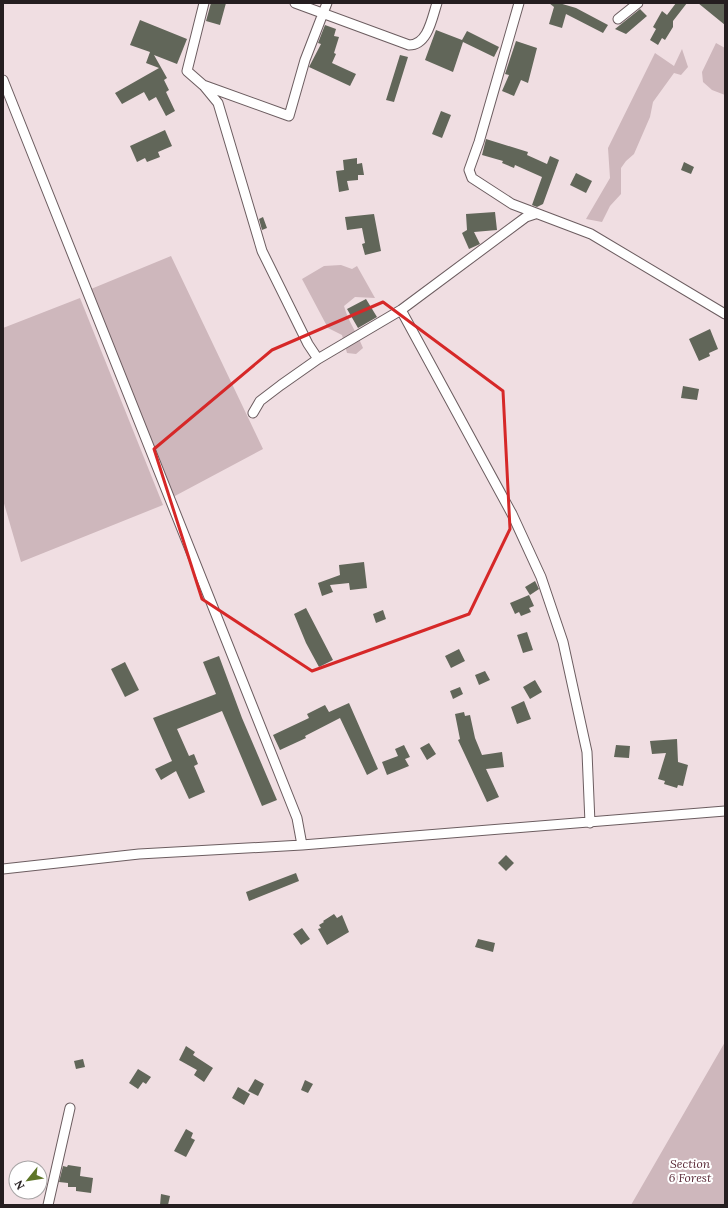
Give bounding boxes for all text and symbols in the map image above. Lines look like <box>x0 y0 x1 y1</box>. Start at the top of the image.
park label: Section 6 Forest <box>669 1156 712 1185</box>
north arrow <box>8 1160 48 1200</box>
text: N <box>11 1177 28 1192</box>

